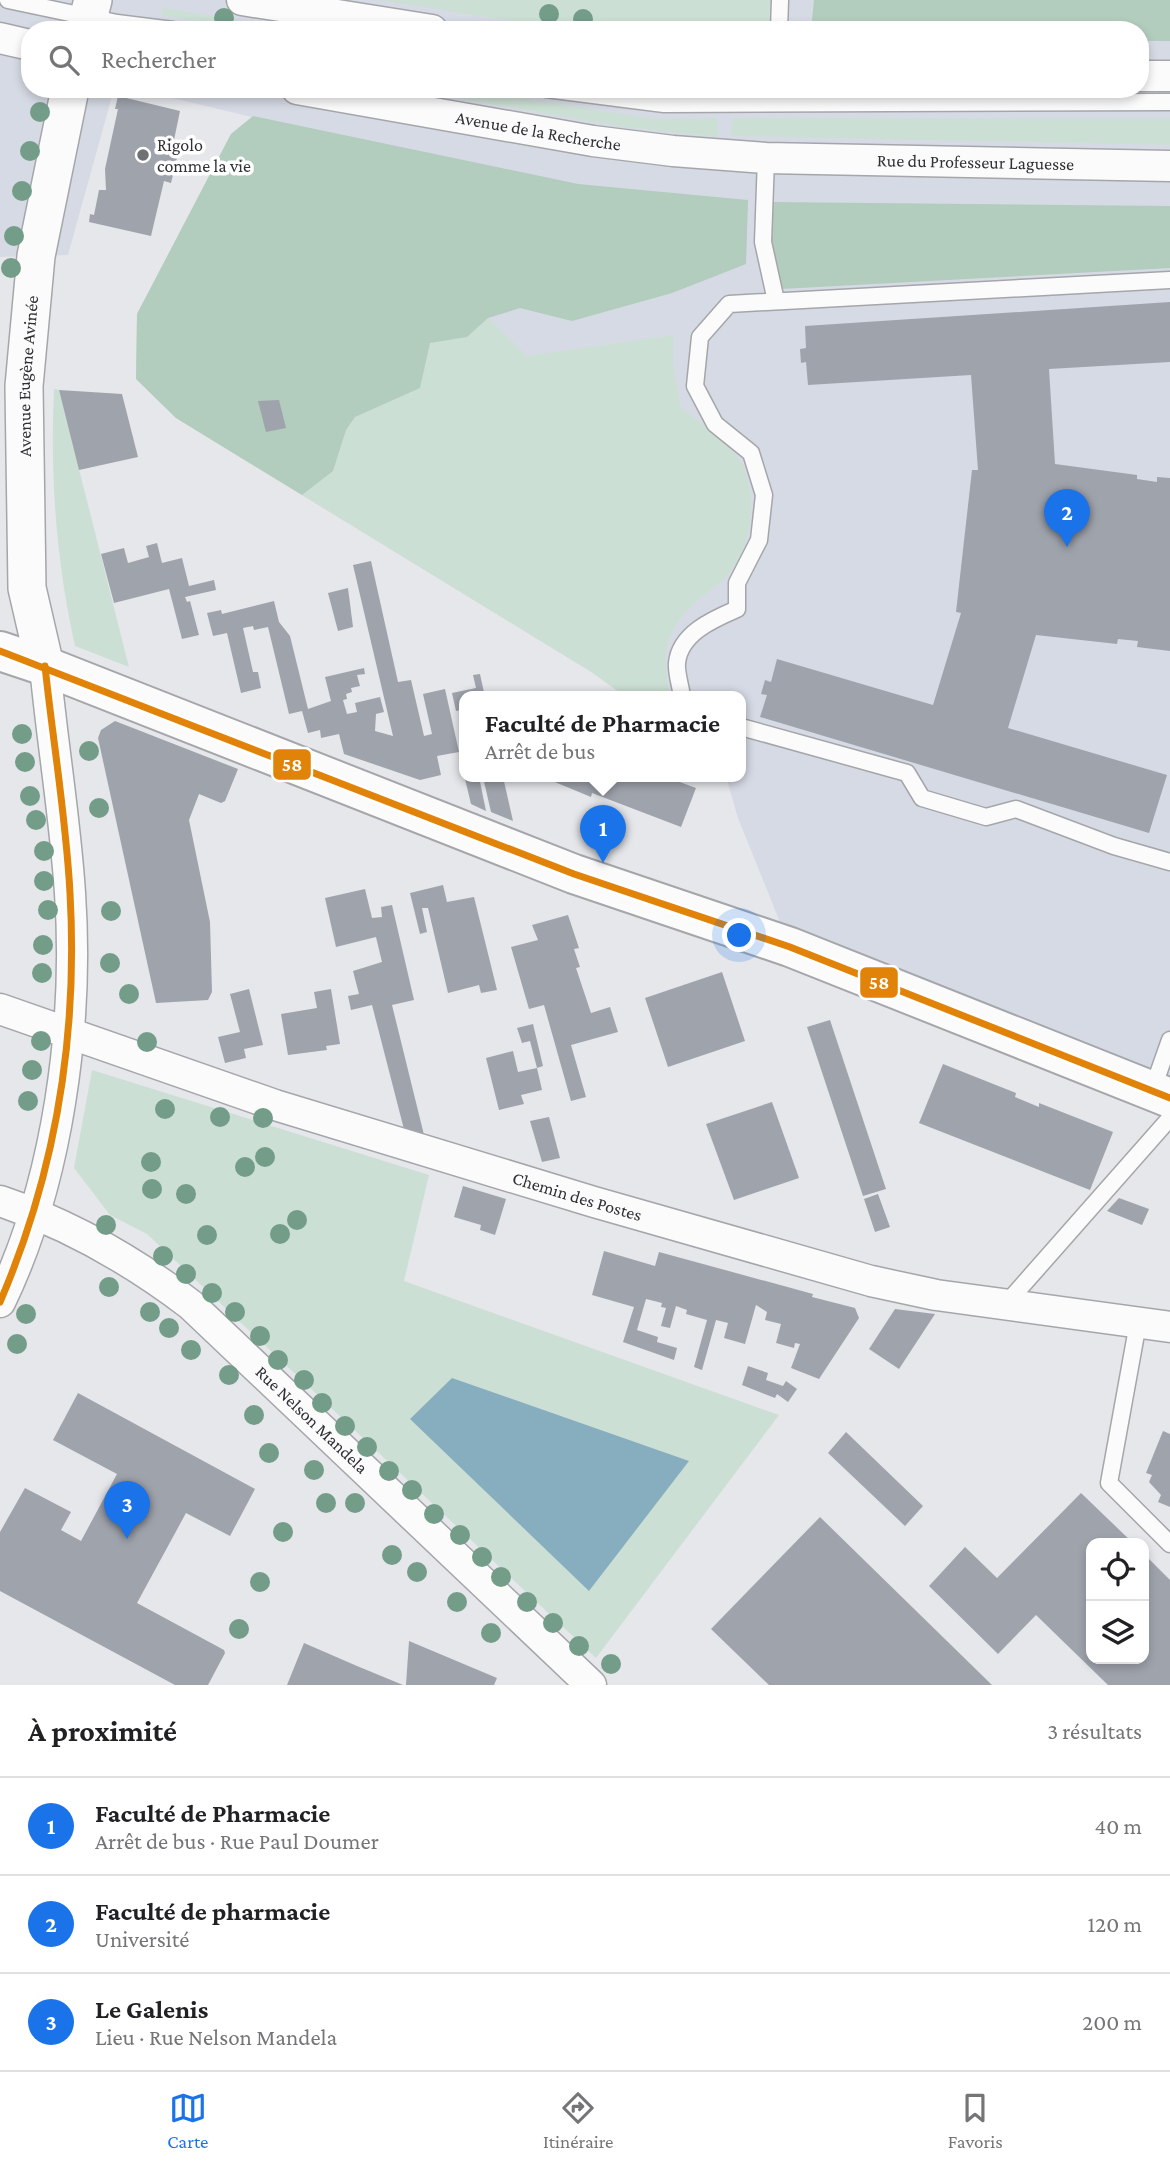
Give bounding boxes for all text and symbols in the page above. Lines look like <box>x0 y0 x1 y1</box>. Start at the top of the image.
search box <box>21 21 1149 98</box>
icon: search <box>45 41 83 79</box>
text: Rechercher <box>101 45 217 74</box>
street label: Avenue de la Recherche <box>454 107 622 154</box>
place label: Rigolo comme la vie <box>157 135 251 176</box>
marker: Rigolo comme la vie <box>135 147 151 163</box>
street label: Rue du Professeur Laguesse <box>877 150 1074 174</box>
street label: Avenue Eugène Avinée <box>14 295 42 457</box>
pin: 2 <box>1044 489 1090 547</box>
popup <box>459 691 746 782</box>
text: Faculté de Pharmacie <box>485 709 720 738</box>
text: Arrêt de bus <box>485 738 595 764</box>
line badge: 58 <box>272 748 312 781</box>
text: 58 <box>282 754 302 775</box>
pin: 1 <box>580 805 626 863</box>
your location <box>722 918 756 952</box>
line badge: 58 <box>859 966 899 999</box>
text: 58 <box>869 972 889 993</box>
street label: Chemin des Postes <box>510 1168 644 1225</box>
street label: Rue Nelson Mandela <box>251 1362 372 1478</box>
pin: 3 <box>104 1481 150 1539</box>
map controls <box>1086 1538 1149 1664</box>
button: locate <box>1086 1538 1149 1601</box>
button: layers <box>1086 1601 1149 1664</box>
text: À proximité <box>28 1714 177 1747</box>
text: 3 résultats <box>1047 1718 1142 1744</box>
text: Faculté de Pharmacie <box>95 1799 330 1828</box>
text: 1 <box>47 1813 55 1839</box>
text: 40 m <box>1094 1813 1142 1839</box>
text: Arrêt de bus · Rue Paul Doumer <box>95 1828 379 1854</box>
text: Faculté de pharmacie <box>95 1897 330 1926</box>
text: 2 <box>45 1911 57 1937</box>
text: 120 m <box>1088 1911 1142 1937</box>
text: Université <box>95 1926 189 1952</box>
text: Le Galenis <box>95 1995 208 2024</box>
text: 3 <box>45 2009 57 2035</box>
text: 200 m <box>1082 2009 1142 2035</box>
text: Lieu · Rue Nelson Mandela <box>95 2024 337 2050</box>
tab: Carte <box>167 2089 208 2152</box>
tab: Itinéraire <box>543 2089 613 2152</box>
tab: Favoris <box>948 2089 1003 2152</box>

